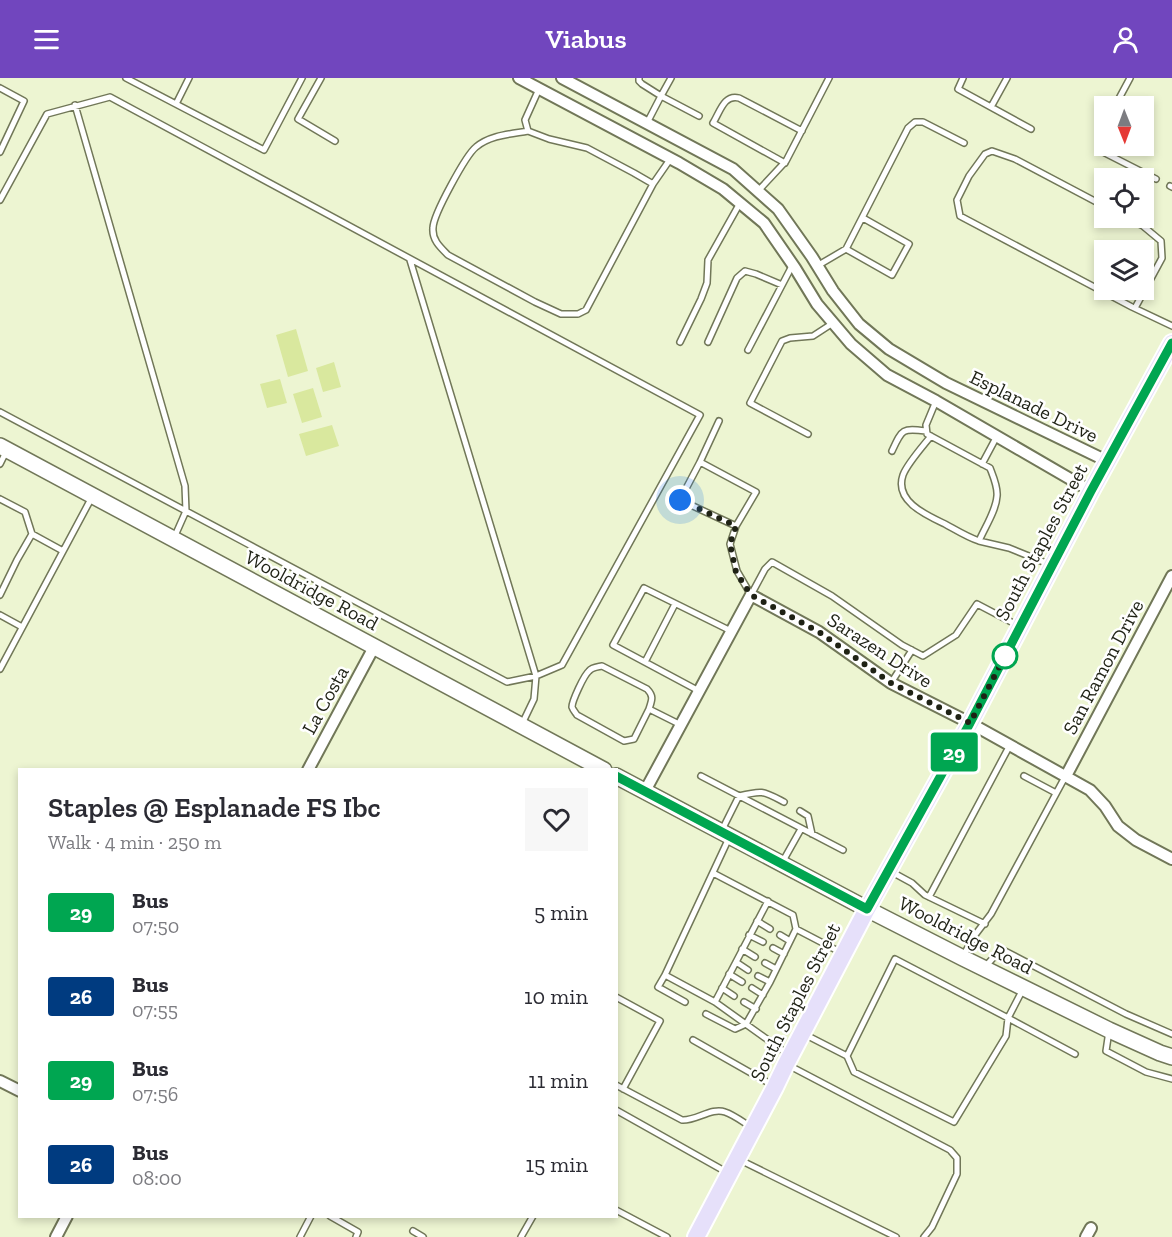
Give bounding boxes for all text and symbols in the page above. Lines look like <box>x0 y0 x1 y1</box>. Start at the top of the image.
icon: menu <box>30 23 63 56</box>
text: Viabus <box>545 23 627 55</box>
icon: person <box>1109 23 1142 56</box>
north arrow <box>1094 96 1154 156</box>
map controls <box>1094 96 1154 300</box>
button: locate <box>1094 168 1154 228</box>
button: layers <box>1094 240 1154 300</box>
street label: Esplanade Drive <box>966 365 1102 447</box>
street label: South Staples Street <box>989 459 1093 625</box>
your location <box>665 485 695 515</box>
street label: Wooldridge Road <box>241 545 383 635</box>
street label: San Ramon Drive <box>1057 596 1149 738</box>
street label: Sarazen Drive <box>823 607 937 693</box>
unlabelled marker <box>992 643 1018 669</box>
street label: La Costa <box>297 661 354 738</box>
line badge: 29 <box>927 732 981 772</box>
text: 29 <box>943 740 965 765</box>
button: heart <box>525 788 588 851</box>
text: Staples @ Esplanade FS Ibc <box>48 791 381 824</box>
text: Walk · 4 min · 250 m <box>48 830 222 854</box>
text: Bus <box>132 887 169 914</box>
street label: Wooldridge Road <box>895 891 1037 979</box>
text: 5 min <box>534 899 588 926</box>
text: 29 <box>70 900 92 925</box>
text: 07:50 <box>132 914 179 938</box>
street label: South Staples Street <box>745 918 846 1085</box>
text: Bus <box>132 971 169 998</box>
text: 10 min <box>524 983 588 1010</box>
text: 26 <box>70 984 92 1009</box>
text: 07:55 <box>132 998 178 1022</box>
text: Bus <box>132 1055 169 1082</box>
text: 11 min <box>528 1067 588 1094</box>
text: 29 <box>70 1068 92 1093</box>
text: 07:56 <box>132 1082 178 1106</box>
text: Bus <box>132 1139 169 1166</box>
text: 15 min <box>526 1151 588 1178</box>
text: 26 <box>70 1152 92 1177</box>
text: 08:00 <box>132 1166 182 1190</box>

